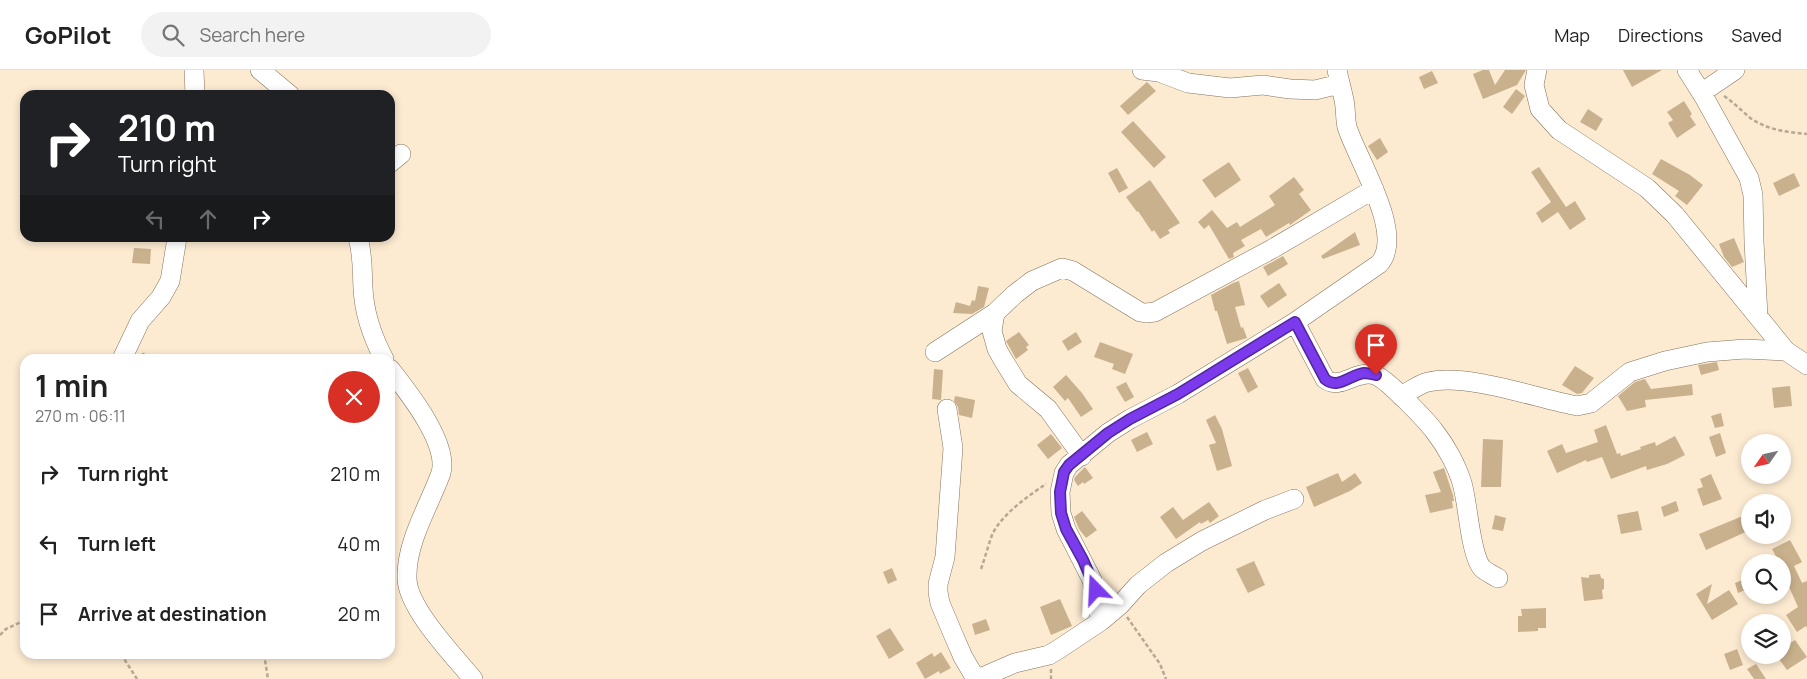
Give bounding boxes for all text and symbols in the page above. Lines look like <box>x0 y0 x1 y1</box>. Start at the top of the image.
search box <box>141 12 491 57</box>
text: GoPilot <box>25 18 111 51</box>
icon: search <box>159 21 187 49</box>
text: Search here <box>199 22 305 48</box>
text: Map <box>1554 23 1590 47</box>
text: Directions <box>1618 23 1703 47</box>
text: Saved <box>1731 23 1782 47</box>
text: 210 m <box>118 104 216 152</box>
icon: right <box>35 110 100 175</box>
text: Turn right <box>118 149 216 179</box>
icon: left <box>141 205 169 233</box>
icon: ahead <box>194 205 222 233</box>
icon: right <box>247 205 275 233</box>
pin <box>1355 324 1397 375</box>
icon: arrive <box>1362 331 1390 359</box>
text: 1 min <box>35 365 108 406</box>
button: close <box>328 371 380 423</box>
text: 270 m · 06:11 <box>35 405 126 427</box>
north arrow <box>1741 434 1791 484</box>
map controls <box>1741 434 1791 664</box>
icon: right <box>35 460 63 488</box>
text: Turn right <box>78 461 168 487</box>
text: 210 m <box>330 461 380 487</box>
button: sound <box>1741 494 1791 544</box>
icon: left <box>35 530 63 558</box>
text: Turn left <box>78 531 156 557</box>
text: 40 m <box>337 531 380 557</box>
button: search <box>1741 554 1791 604</box>
position arrow <box>1069 563 1121 615</box>
icon: arrive <box>35 600 63 628</box>
text: Arrive at destination <box>78 601 267 627</box>
text: 20 m <box>338 601 380 627</box>
button: layers <box>1741 614 1791 664</box>

